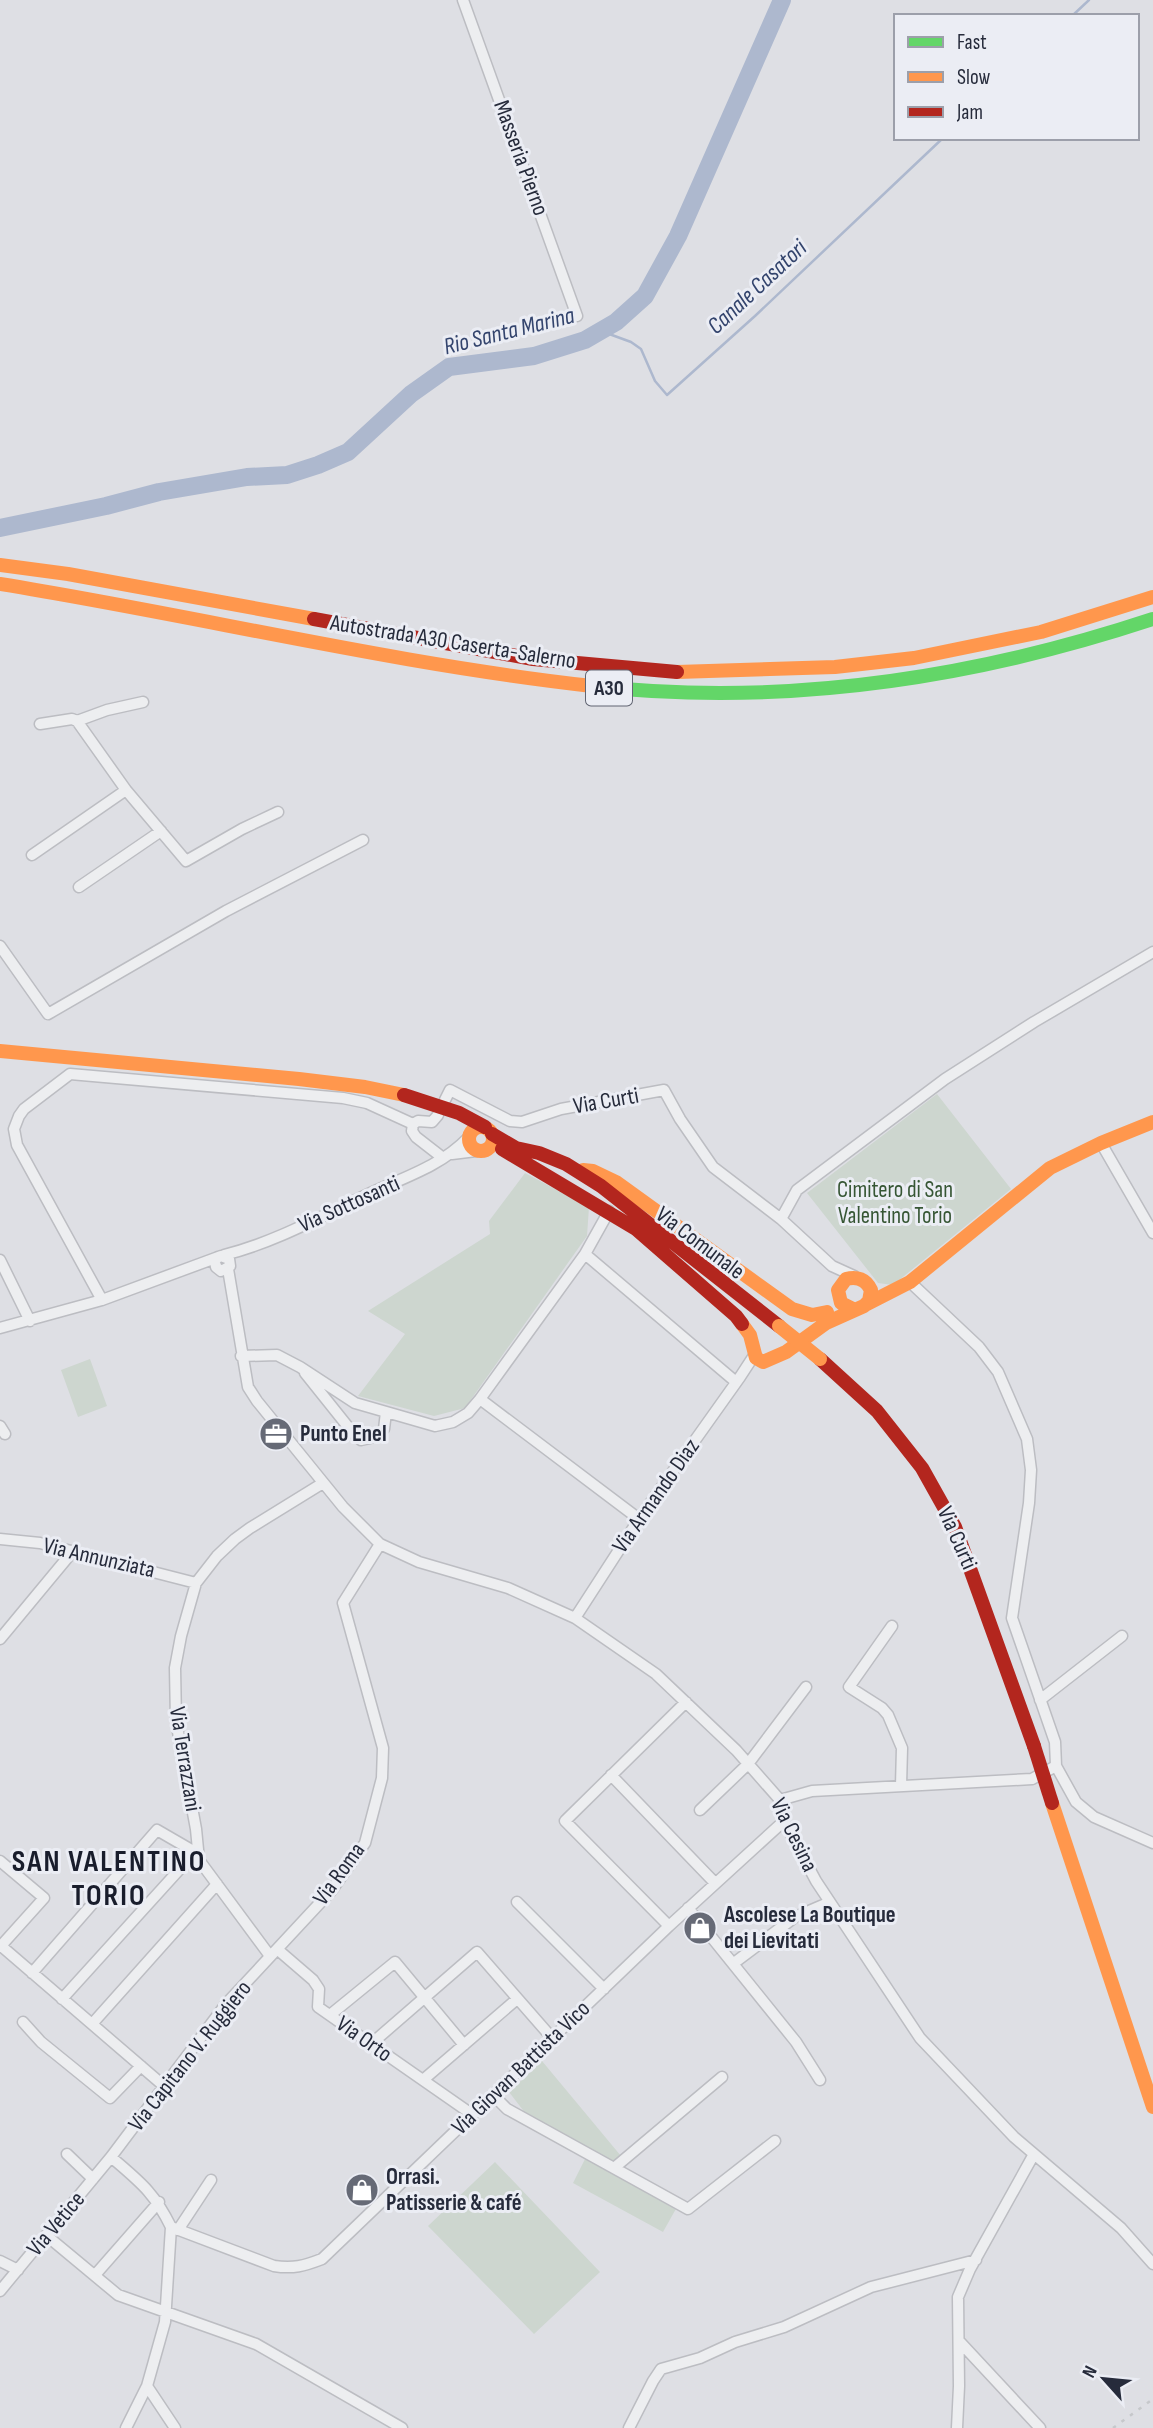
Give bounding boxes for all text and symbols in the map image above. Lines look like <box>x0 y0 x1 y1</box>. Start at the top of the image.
legend <box>894 14 1139 140</box>
text: Fast <box>957 30 987 55</box>
text: Slow <box>957 65 991 90</box>
street label: Masseria Pierno <box>487 97 555 219</box>
text: Jam <box>956 100 983 125</box>
water label: Canale Casatori <box>701 233 813 340</box>
water label: Rio Santa Marina <box>441 301 578 361</box>
street label: Autostrada A30 Caserta-Salerno <box>327 609 578 675</box>
road number: A30 <box>586 670 632 706</box>
street label: Via Curti <box>571 1081 641 1121</box>
street label: Via Sottosanti <box>294 1169 404 1239</box>
park label: Cimitero di San Valentino Torio <box>837 1176 953 1230</box>
street label: Via Comunale <box>650 1200 750 1286</box>
office icon: Punto Enel <box>257 1415 295 1453</box>
place label: Punto Enel <box>300 1420 387 1448</box>
street label: Via Armando Diaz <box>606 1433 706 1559</box>
street label: Via Curti <box>931 1502 983 1574</box>
street label: Via Annunziata <box>40 1532 158 1584</box>
street label: Via Terrazzani <box>163 1705 207 1813</box>
street label: Via Cesina <box>764 1794 824 1876</box>
street label: Via Roma <box>307 1837 371 1911</box>
district label: SAN VALENTINO TORIO <box>12 1844 206 1914</box>
place label: Ascolese La Boutique dei Lievitati <box>723 1901 896 1955</box>
shop icon: Ascolese La Boutique dei Lievitati <box>681 1909 719 1947</box>
street label: Via Capitano V. Ruggiero <box>122 1975 258 2137</box>
street label: Via Giovan Battista Vico <box>446 1995 596 2141</box>
street label: Via Orto <box>331 2010 397 2068</box>
place label: Orrasi. Patisserie & café <box>386 2163 522 2217</box>
shop icon: Orrasi. Patisserie & café <box>343 2171 381 2209</box>
street label: Via Vetice <box>21 2186 91 2262</box>
north arrow <box>1069 2344 1139 2414</box>
text: N <box>1078 2362 1103 2382</box>

